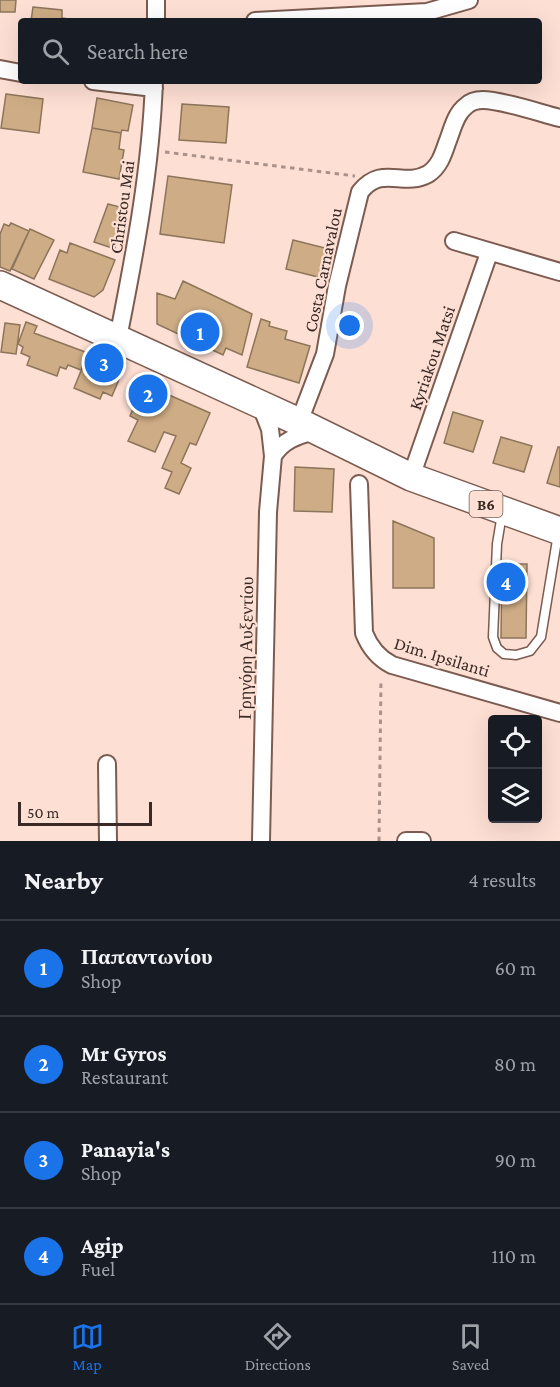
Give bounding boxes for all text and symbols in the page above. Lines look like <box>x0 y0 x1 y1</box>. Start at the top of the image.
search box <box>18 18 542 84</box>
icon: search <box>39 35 72 68</box>
text: Search here <box>87 39 188 64</box>
street label: Christou Mai <box>106 159 138 255</box>
street label: Costa Carnavalou <box>300 205 346 334</box>
street label: Kyriakou Matsi <box>405 303 459 413</box>
pin: 1 <box>180 310 220 354</box>
your location <box>335 311 364 340</box>
pin: 3 <box>84 340 124 386</box>
pin: 2 <box>128 372 168 416</box>
road number: B6 <box>470 491 502 517</box>
pin: 4 <box>486 560 526 604</box>
street label: Γρηγόρη Αυξεντίου <box>235 576 257 720</box>
street label: Dim. Ipsilanti <box>392 633 492 681</box>
map controls <box>488 715 542 823</box>
button: locate <box>488 715 542 769</box>
button: layers <box>488 769 542 823</box>
scale bar <box>18 799 152 826</box>
text: 50 m <box>27 804 59 821</box>
text: Nearby <box>24 866 103 895</box>
text: 4 results <box>469 869 536 891</box>
text: Παπαντωνίου <box>81 944 213 969</box>
text: 1 <box>40 957 47 979</box>
text: 60 m <box>495 957 536 979</box>
text: Shop <box>81 970 122 992</box>
text: Mr Gyros <box>81 1041 167 1066</box>
text: 2 <box>38 1053 49 1075</box>
text: 80 m <box>494 1053 536 1075</box>
text: Restaurant <box>81 1066 168 1088</box>
text: Panayia's <box>81 1137 170 1162</box>
text: 3 <box>39 1149 48 1171</box>
text: 90 m <box>495 1149 536 1171</box>
text: Shop <box>81 1162 122 1184</box>
text: Agip <box>81 1233 124 1258</box>
text: 4 <box>38 1245 49 1267</box>
text: 110 m <box>492 1245 536 1267</box>
text: Fuel <box>81 1258 115 1280</box>
tab: Map <box>71 1320 104 1373</box>
tab: Directions <box>245 1320 311 1373</box>
tab: Saved <box>452 1320 489 1373</box>

